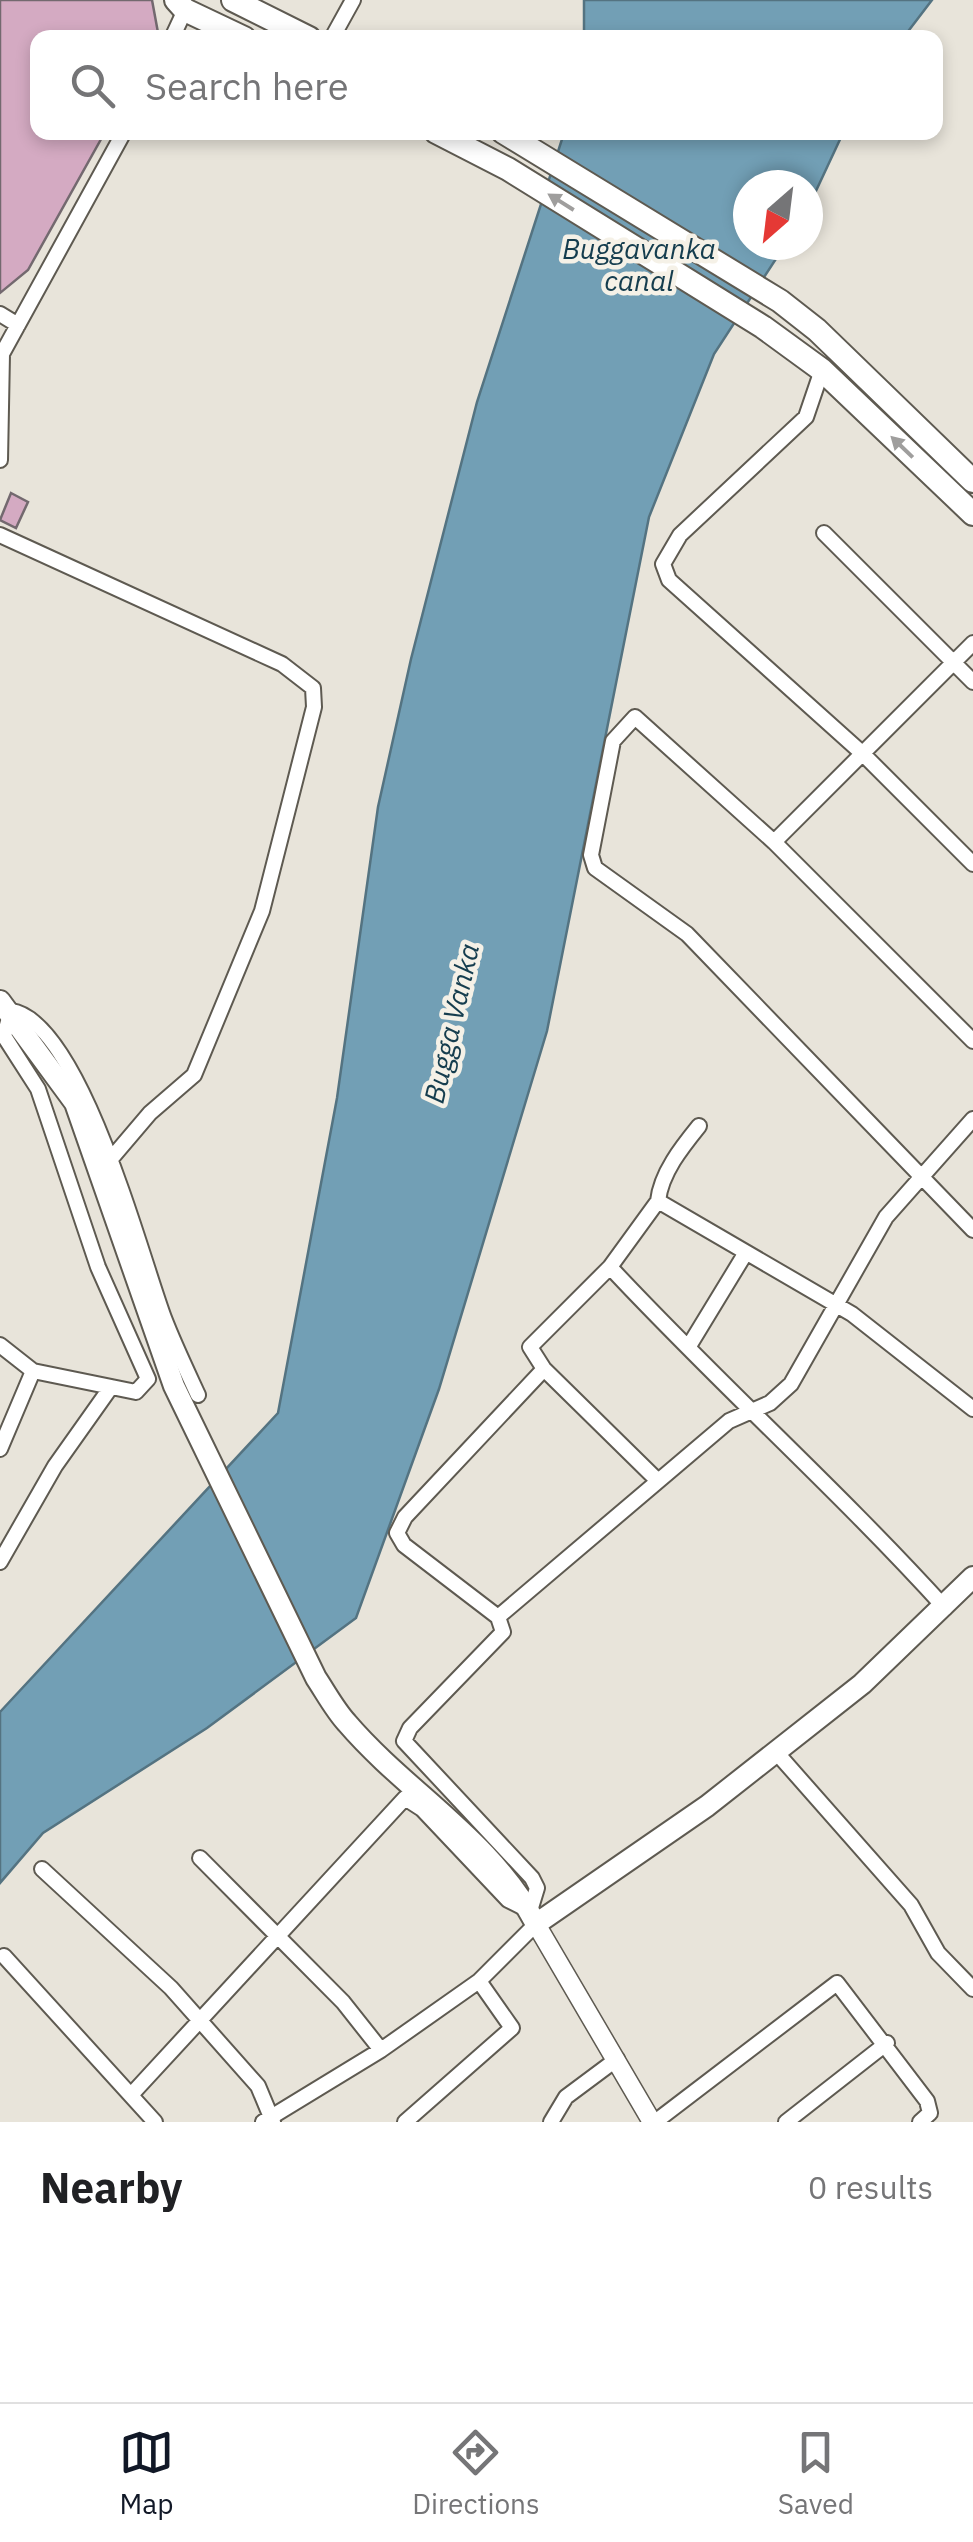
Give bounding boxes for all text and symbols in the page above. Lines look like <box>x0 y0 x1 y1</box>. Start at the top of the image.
search box <box>30 30 943 140</box>
icon: search <box>65 58 120 113</box>
text: Search here <box>145 61 349 110</box>
north arrow <box>733 170 823 260</box>
one-way arrow <box>547 194 575 211</box>
water label: Buggavanka canal <box>562 230 716 299</box>
one-way arrow <box>891 436 915 459</box>
water label: Bugga Vanka <box>415 940 487 1106</box>
text: Nearby <box>40 2160 182 2215</box>
text: 0 results <box>808 2166 933 2208</box>
tab: Map <box>119 2425 174 2522</box>
tab: Directions <box>412 2425 540 2522</box>
tab: Saved <box>778 2425 854 2522</box>

